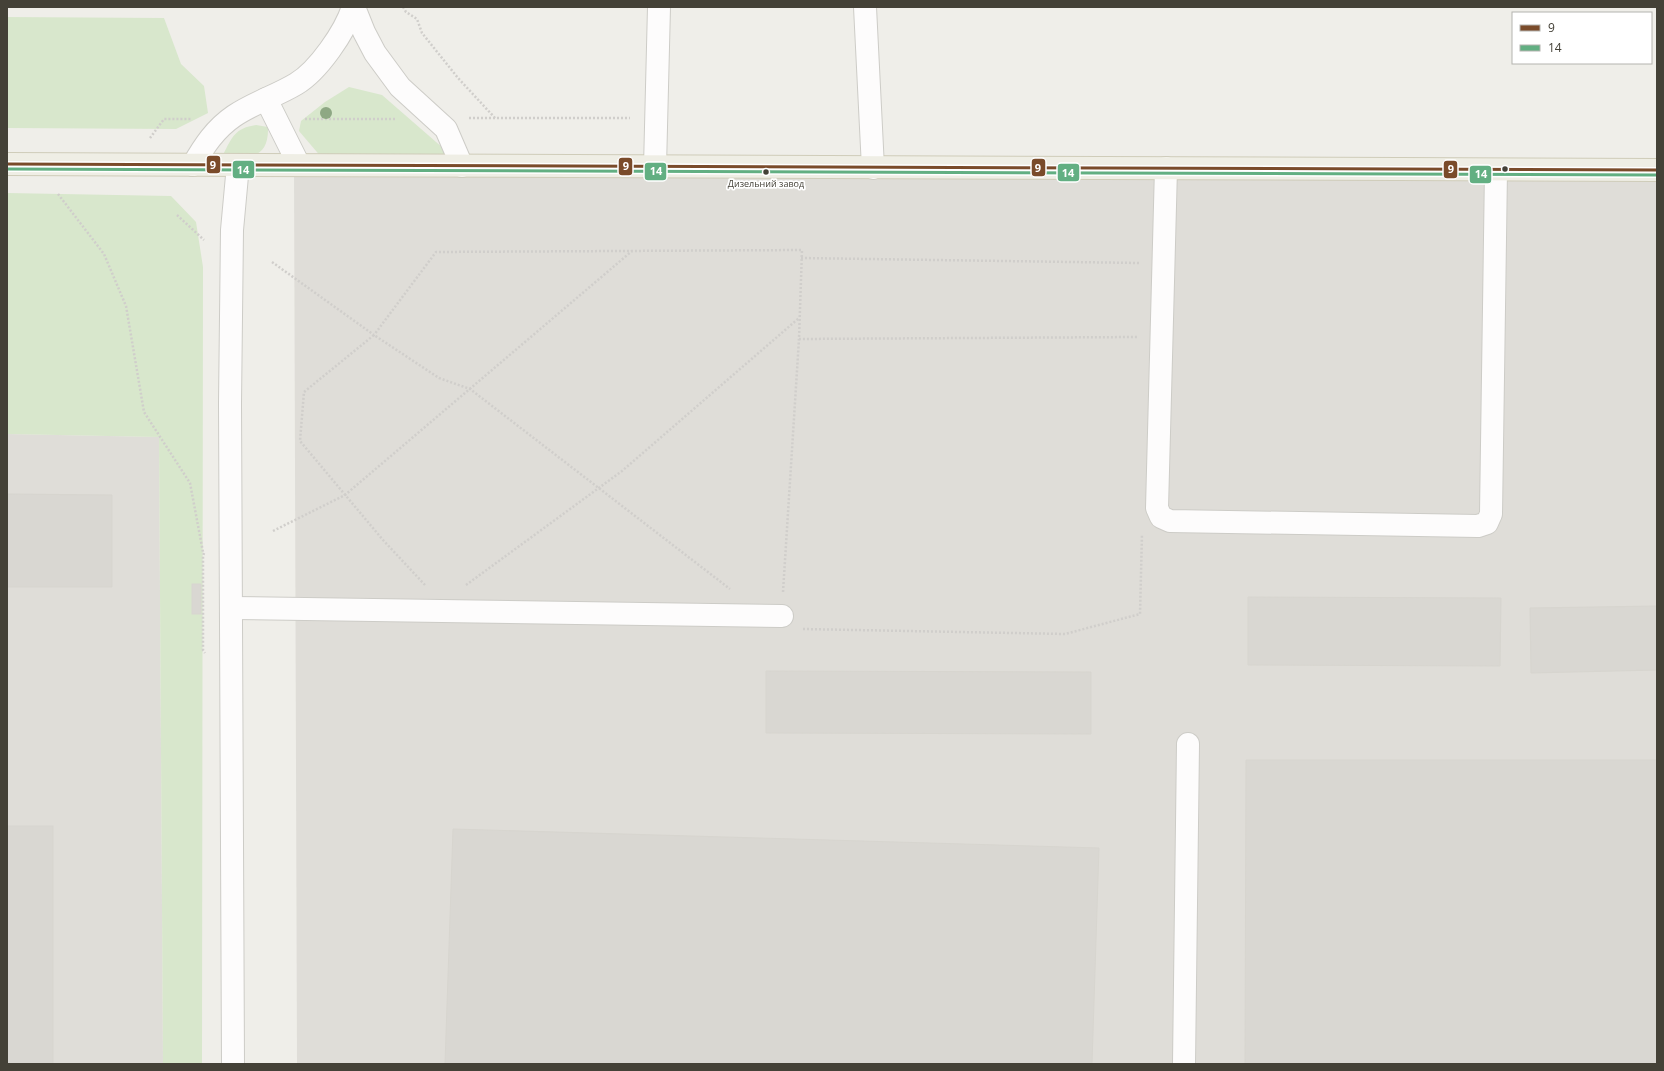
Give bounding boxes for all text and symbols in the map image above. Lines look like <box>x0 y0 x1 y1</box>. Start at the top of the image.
legend <box>1512 12 1652 64</box>
text: 9 <box>1548 19 1555 36</box>
text: 14 <box>1548 39 1562 56</box>
line badge: 9 <box>206 155 221 174</box>
text: 9 <box>210 157 216 172</box>
line badge: 9 <box>618 157 633 176</box>
text: 9 <box>623 158 629 173</box>
line badge: 9 <box>1031 158 1046 177</box>
line badge: 14 <box>232 160 255 179</box>
text: 9 <box>1035 160 1041 175</box>
line badge: 9 <box>1443 160 1458 179</box>
text: 9 <box>1448 161 1454 176</box>
text: 14 <box>237 162 250 177</box>
line badge: 14 <box>644 162 667 181</box>
text: 14 <box>650 163 663 178</box>
line badge: 14 <box>1057 163 1080 182</box>
unlabelled marker <box>1500 164 1510 174</box>
text: 14 <box>1062 165 1075 180</box>
line badge: 14 <box>1469 165 1492 184</box>
text: 14 <box>1475 166 1488 181</box>
marker: Дизельний завод <box>761 167 771 177</box>
place label: Дизельний завод <box>728 177 804 190</box>

